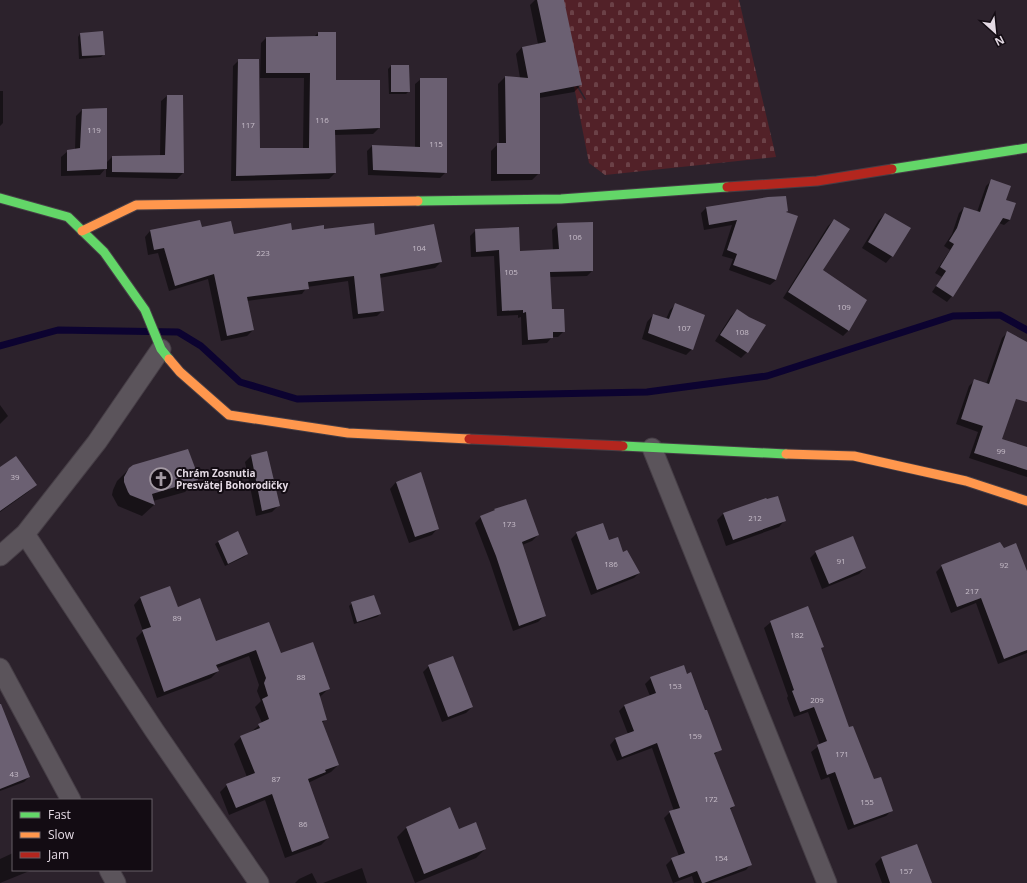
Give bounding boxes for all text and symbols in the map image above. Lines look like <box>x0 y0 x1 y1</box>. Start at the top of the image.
north arrow <box>975 12 1015 52</box>
text: N <box>992 33 1007 50</box>
house number: 116 <box>315 114 329 125</box>
house number: 117 <box>241 119 255 130</box>
house number: 119 <box>87 124 101 135</box>
house number: 115 <box>429 138 443 149</box>
house number: 106 <box>568 231 582 242</box>
house number: 104 <box>412 242 426 253</box>
house number: 223 <box>256 247 270 258</box>
house number: 105 <box>504 266 518 277</box>
house number: 109 <box>837 301 851 312</box>
house number: 107 <box>677 322 691 333</box>
house number: 108 <box>735 326 749 337</box>
house number: 99 <box>996 445 1006 456</box>
church icon: Chrám Zosnutia Presvätej Bohorodičky <box>148 466 174 492</box>
place label: Chrám Zosnutia Presvätej Bohorodičky <box>176 466 288 492</box>
house number: 39 <box>10 471 20 482</box>
house number: 212 <box>748 512 762 523</box>
house number: 173 <box>502 518 516 529</box>
house number: 91 <box>836 555 846 566</box>
house number: 186 <box>604 558 618 569</box>
house number: 92 <box>999 559 1009 570</box>
house number: 217 <box>965 585 979 596</box>
house number: 89 <box>172 612 182 623</box>
house number: 182 <box>790 629 804 640</box>
house number: 88 <box>296 671 306 682</box>
house number: 153 <box>668 680 682 691</box>
house number: 209 <box>810 694 824 705</box>
house number: 159 <box>688 730 702 741</box>
house number: 171 <box>835 748 849 759</box>
house number: 43 <box>9 768 19 779</box>
house number: 87 <box>271 773 281 784</box>
house number: 172 <box>704 793 718 804</box>
house number: 155 <box>860 796 874 807</box>
legend <box>12 799 152 871</box>
text: Fast <box>48 806 71 823</box>
house number: 86 <box>298 818 308 829</box>
text: Slow <box>48 826 75 843</box>
text: Jam <box>47 846 69 863</box>
house number: 154 <box>714 852 728 863</box>
house number: 157 <box>899 865 913 876</box>

